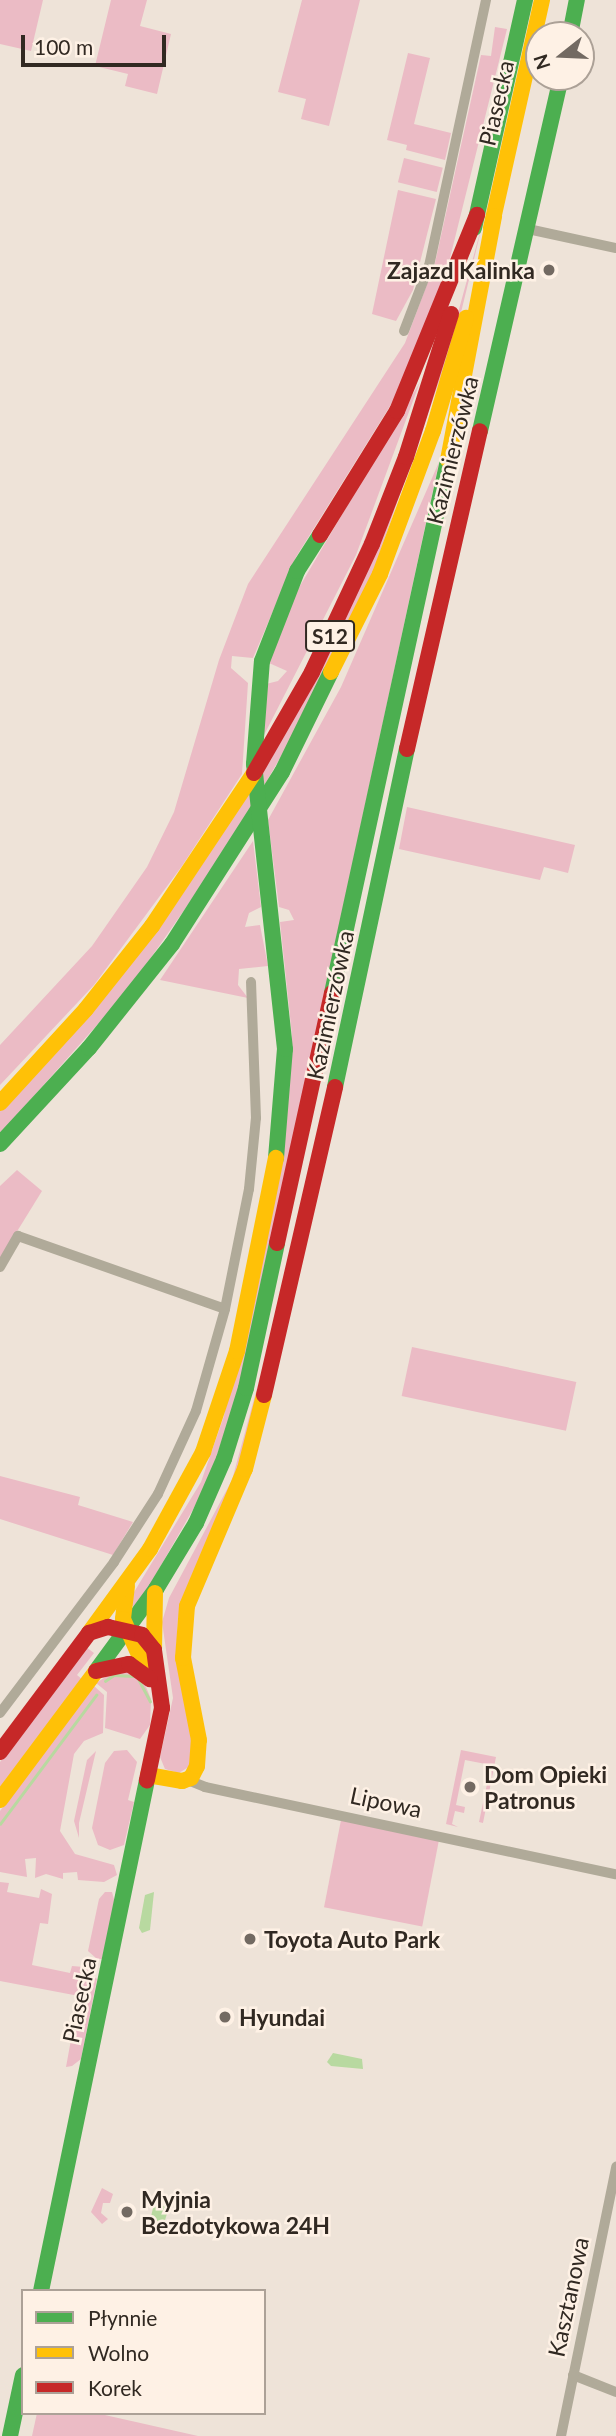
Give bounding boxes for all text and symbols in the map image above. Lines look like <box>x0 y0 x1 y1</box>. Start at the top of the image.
scale bar <box>24 21 170 65</box>
north arrow <box>525 21 595 91</box>
text: 100 m <box>34 34 93 59</box>
text: N <box>528 52 555 73</box>
street label: Piasecka <box>473 58 519 148</box>
place label: Zajazd Kalinka <box>387 256 535 284</box>
marker: Zajazd Kalinka <box>541 262 557 278</box>
street label: Kazimierzówka <box>420 373 484 527</box>
road number: S12 <box>304 618 356 654</box>
street label: Kazimierzówka <box>301 928 359 1082</box>
place label: Dom Opieki Patronus <box>484 1760 607 1814</box>
marker: Dom Opieki Patronus <box>462 1779 478 1795</box>
street label: Lipowa <box>348 1781 424 1823</box>
place label: Toyota Auto Park <box>264 1925 441 1953</box>
marker: Toyota Auto Park <box>242 1931 258 1947</box>
street label: Piasecka <box>56 1955 102 2045</box>
place label: Hyundai <box>239 2003 325 2031</box>
marker: Hyundai <box>217 2009 233 2025</box>
place label: Myjnia Bezdotykowa 24H <box>141 2185 330 2239</box>
marker: Myjnia Bezdotykowa 24H <box>119 2204 135 2220</box>
street label: Kasztanowa <box>542 2235 594 2359</box>
legend <box>21 2289 266 2415</box>
text: Płynnie <box>88 2305 157 2330</box>
text: Wolno <box>88 2340 149 2365</box>
text: Korek <box>88 2375 142 2400</box>

